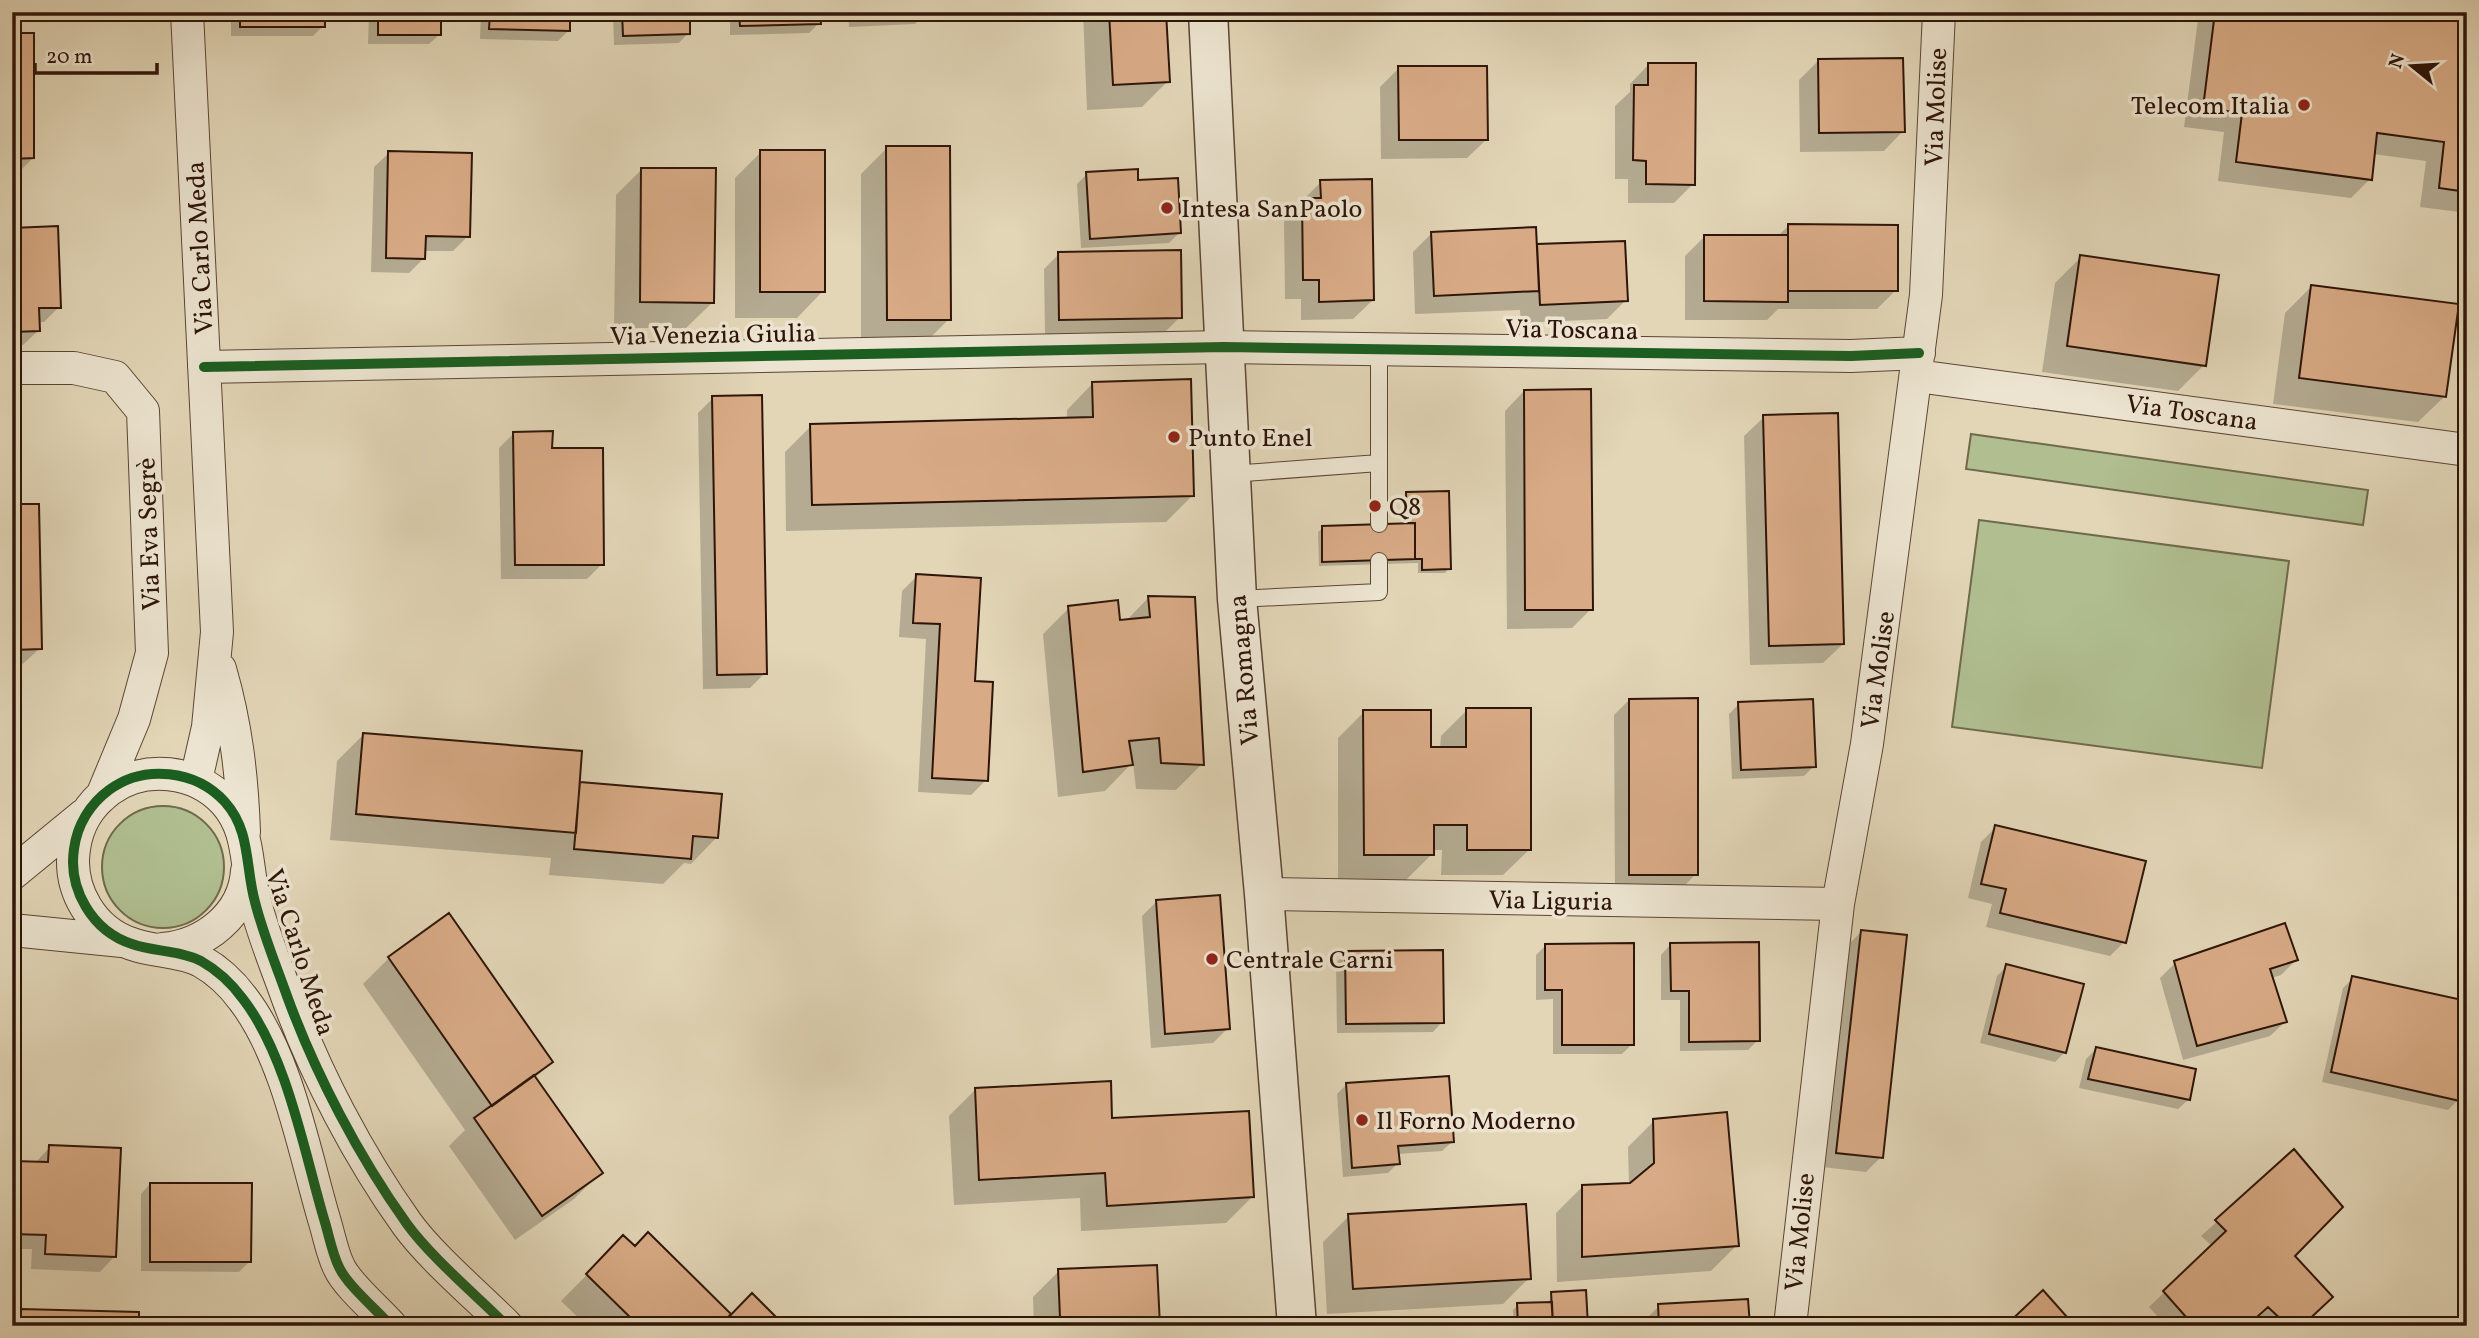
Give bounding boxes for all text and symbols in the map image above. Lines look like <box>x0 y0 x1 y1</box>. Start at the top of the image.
scale bar <box>35 32 158 76</box>
north arrow <box>2378 32 2448 102</box>
text: 20 m <box>46 43 92 72</box>
street label: Via Molise <box>1917 47 1957 167</box>
text: N <box>2383 51 2412 72</box>
place label: Telecom Italia <box>2131 89 2290 125</box>
marker: Telecom Italia <box>2296 97 2312 113</box>
street label: Via Carlo Meda <box>178 160 224 336</box>
place label: Intesa SanPaolo <box>1181 192 1362 228</box>
marker: Intesa SanPaolo <box>1159 200 1175 216</box>
street label: Via Toscana <box>1505 312 1639 350</box>
street label: Via Venezia Giulia <box>610 316 816 356</box>
street label: Via Toscana <box>2123 387 2260 441</box>
place label: Punto Enel <box>1188 421 1312 457</box>
marker: Punto Enel <box>1166 429 1182 445</box>
street label: Via Eva Segrè <box>129 457 171 611</box>
place label: Q8 <box>1389 490 1421 526</box>
marker: Q8 <box>1367 498 1383 514</box>
street label: Via Romagna <box>1220 593 1270 747</box>
street label: Via Molise <box>1853 609 1905 732</box>
street label: Via Carlo Meda <box>255 864 343 1041</box>
street label: Via Liguria <box>1488 883 1614 921</box>
place label: Centrale Carni <box>1226 943 1393 979</box>
marker: Centrale Carni <box>1204 951 1220 967</box>
place label: Il Forno Moderno <box>1376 1104 1576 1140</box>
marker: Il Forno Moderno <box>1354 1112 1370 1128</box>
street label: Via Molise <box>1777 1171 1825 1293</box>

